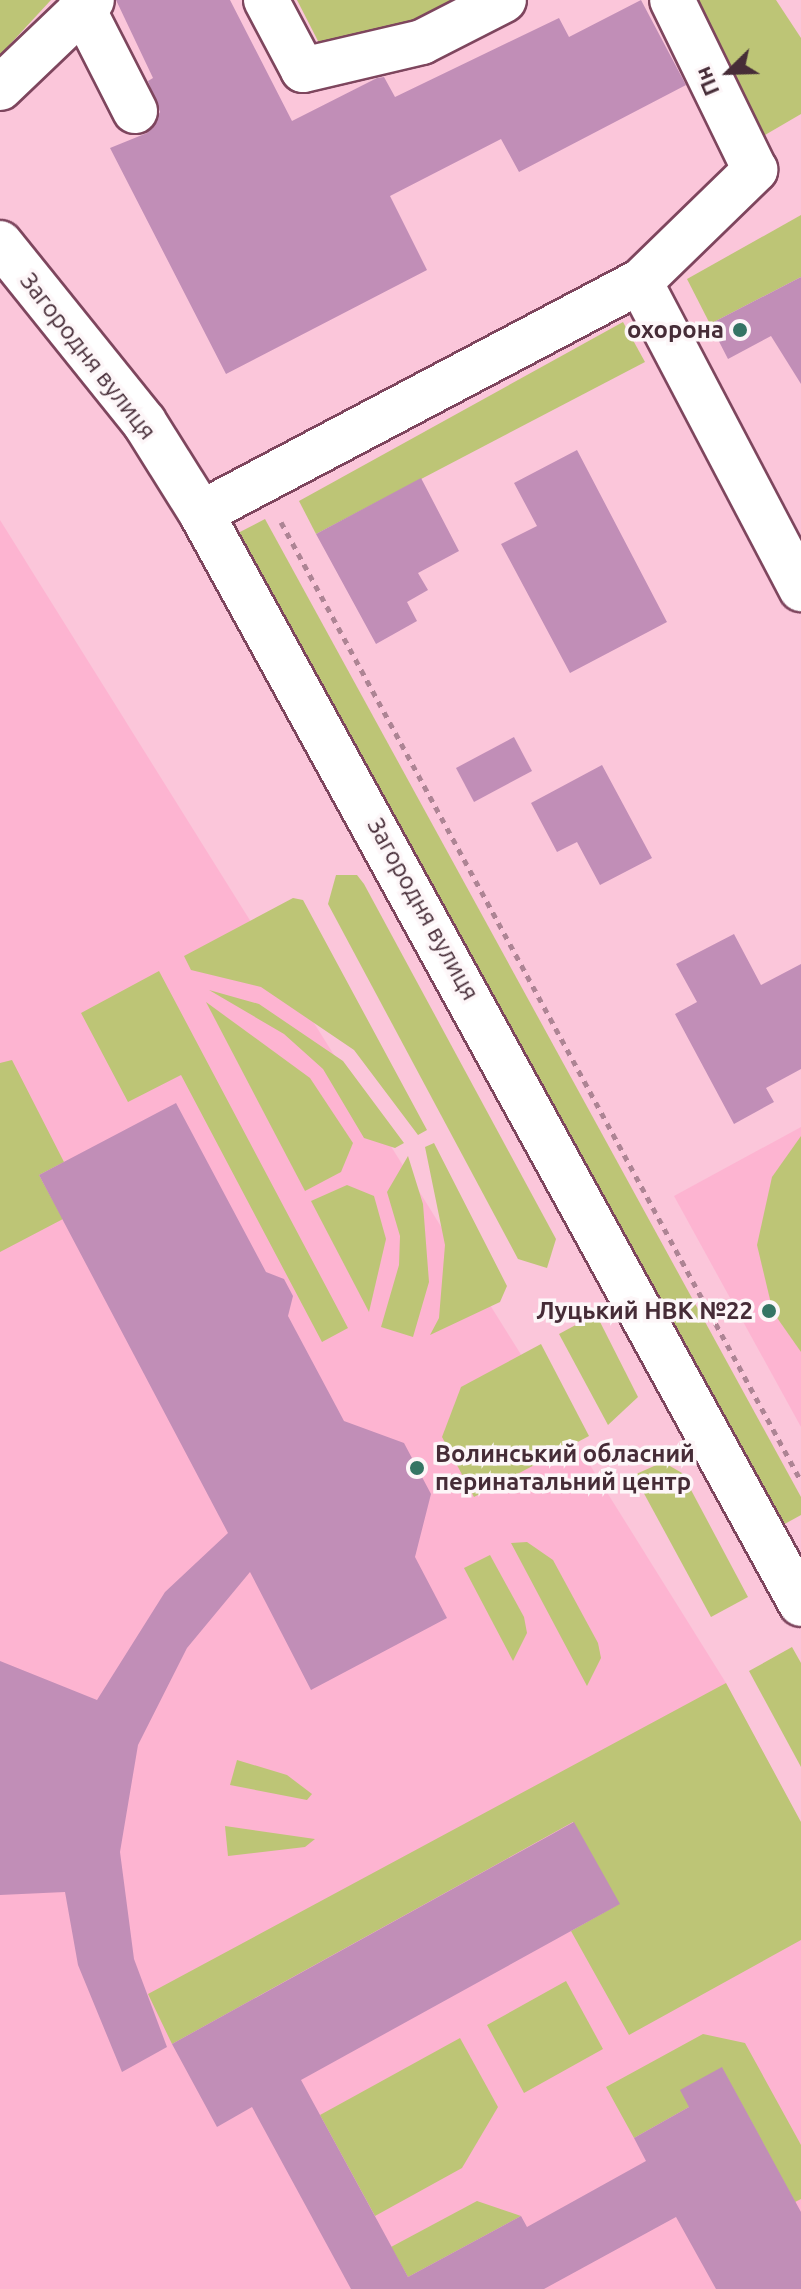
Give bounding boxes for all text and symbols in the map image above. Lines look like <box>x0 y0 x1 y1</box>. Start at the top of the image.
north arrow <box>689 32 769 112</box>
text: Пн <box>689 63 724 100</box>
street label: Загородня вулиця <box>14 267 162 445</box>
place label: охорона <box>627 316 724 344</box>
marker: охорона <box>731 321 749 339</box>
street label: Загородня вулиця <box>361 813 485 1005</box>
place label: Луцький НВК №22 <box>536 1297 753 1325</box>
marker: Луцький НВК №22 <box>760 1302 778 1320</box>
place label: Волинський обласний перинатальний центр <box>435 1440 695 1496</box>
marker: Волинський обласний перинатальний центр <box>406 1457 428 1479</box>

